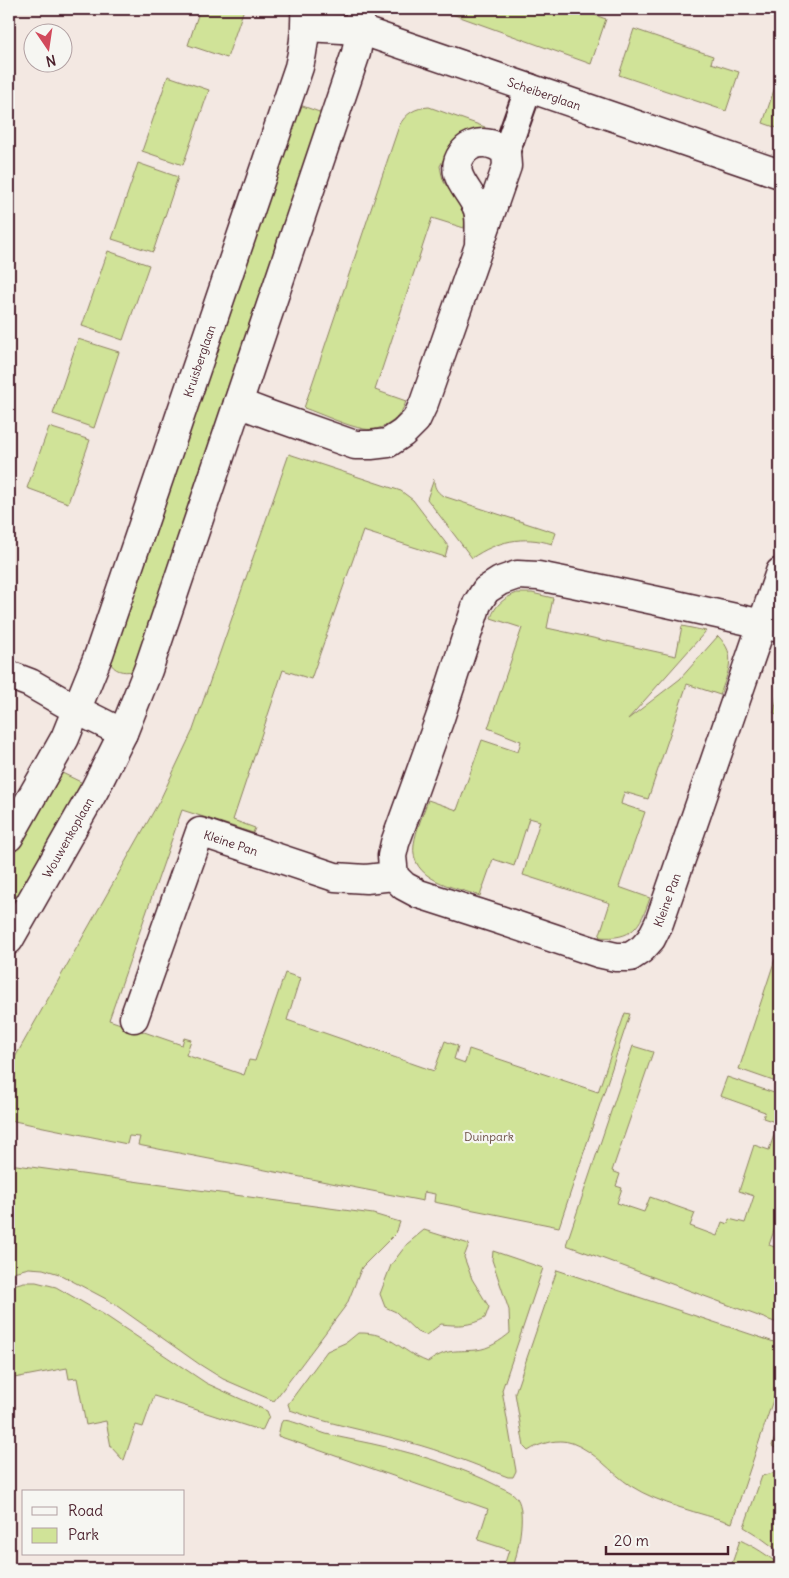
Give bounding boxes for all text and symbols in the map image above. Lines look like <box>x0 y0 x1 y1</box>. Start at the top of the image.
north arrow <box>22 22 72 72</box>
text: N <box>44 51 58 71</box>
street label: Scheiberglaan <box>506 74 583 113</box>
street label: Kruisberglaan <box>180 323 218 399</box>
street label: Wouwenkoplaan <box>39 795 96 880</box>
street label: Kleine Pan <box>202 826 260 858</box>
street label: Kleine Pan <box>650 871 684 929</box>
park label: Duinpark <box>464 1129 514 1144</box>
legend <box>22 1490 185 1556</box>
text: Road <box>68 1501 103 1520</box>
scale bar <box>606 1523 729 1555</box>
text: Park <box>68 1525 99 1544</box>
text: 20 m <box>614 1531 649 1550</box>

